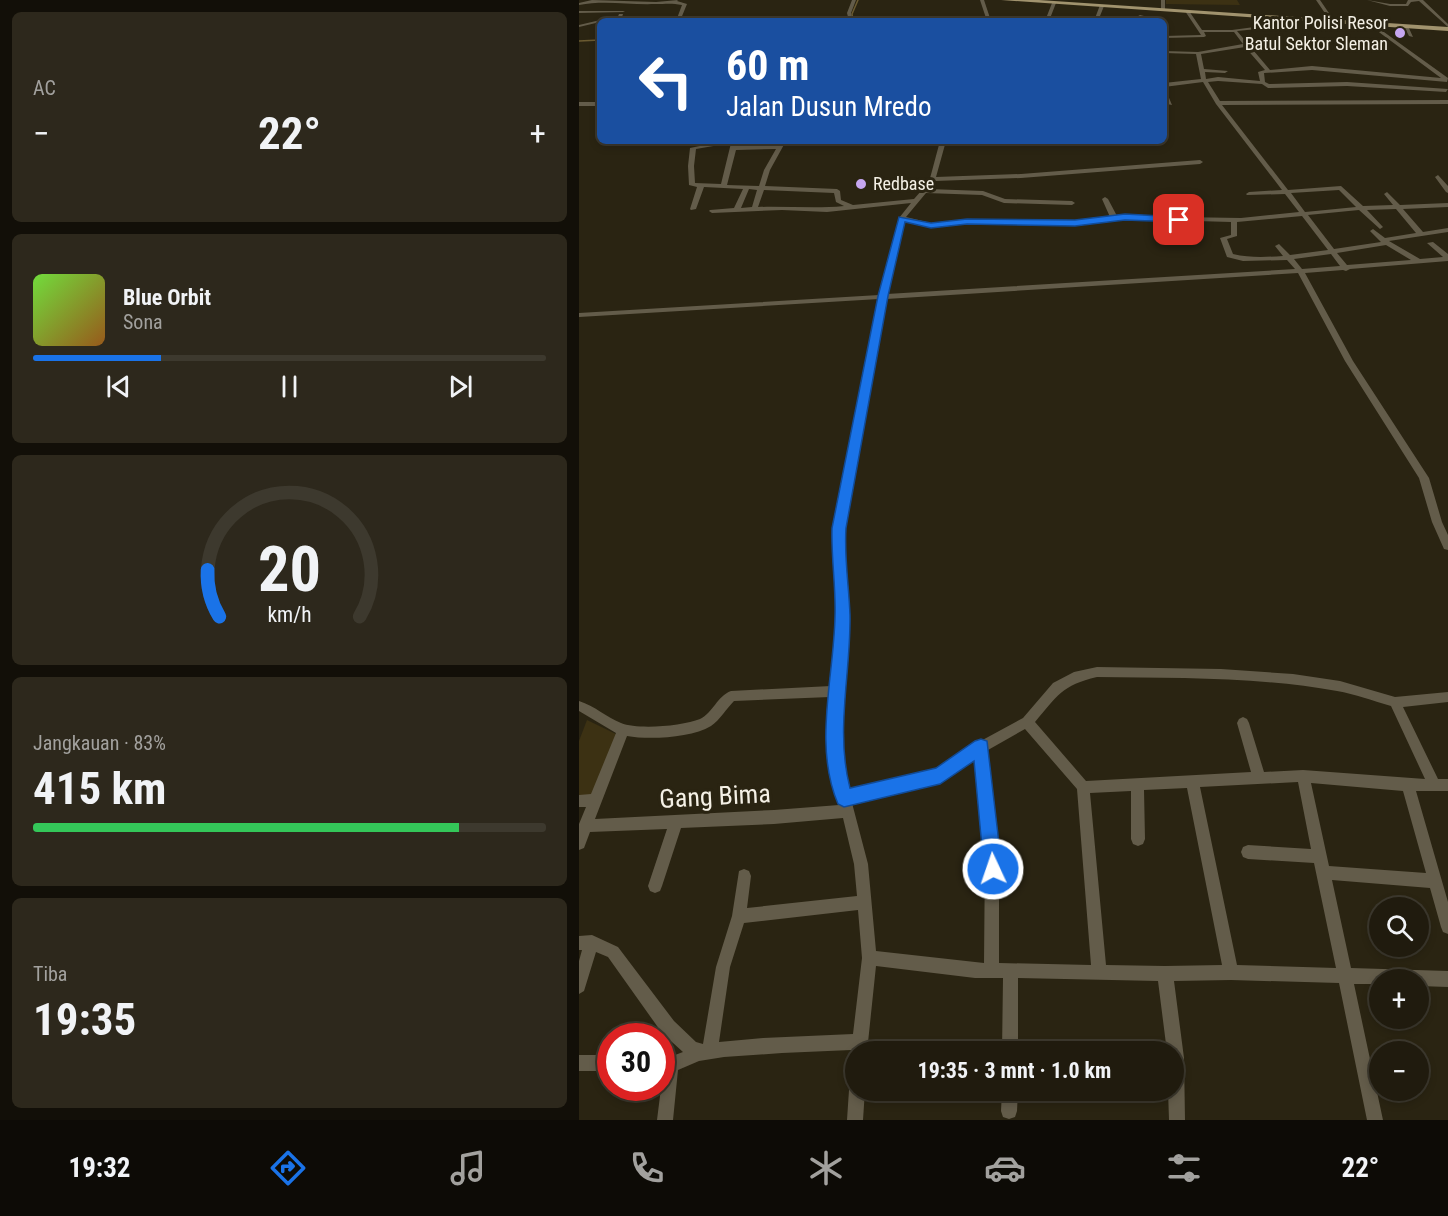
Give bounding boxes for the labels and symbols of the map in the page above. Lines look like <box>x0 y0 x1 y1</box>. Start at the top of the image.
place label: Kantor Polisi Resor Batul Sektor Sleman <box>1245 12 1389 54</box>
marker: Kantor Polisi Resor Batul Sektor Sleman <box>1393 26 1407 40</box>
place label: Redbase <box>873 173 934 194</box>
marker: Redbase <box>854 177 868 191</box>
pin <box>1153 194 1204 245</box>
street label: Gang Bima <box>659 778 771 814</box>
position arrow <box>961 837 1025 901</box>
speed limit sign: 30 <box>597 1023 675 1101</box>

